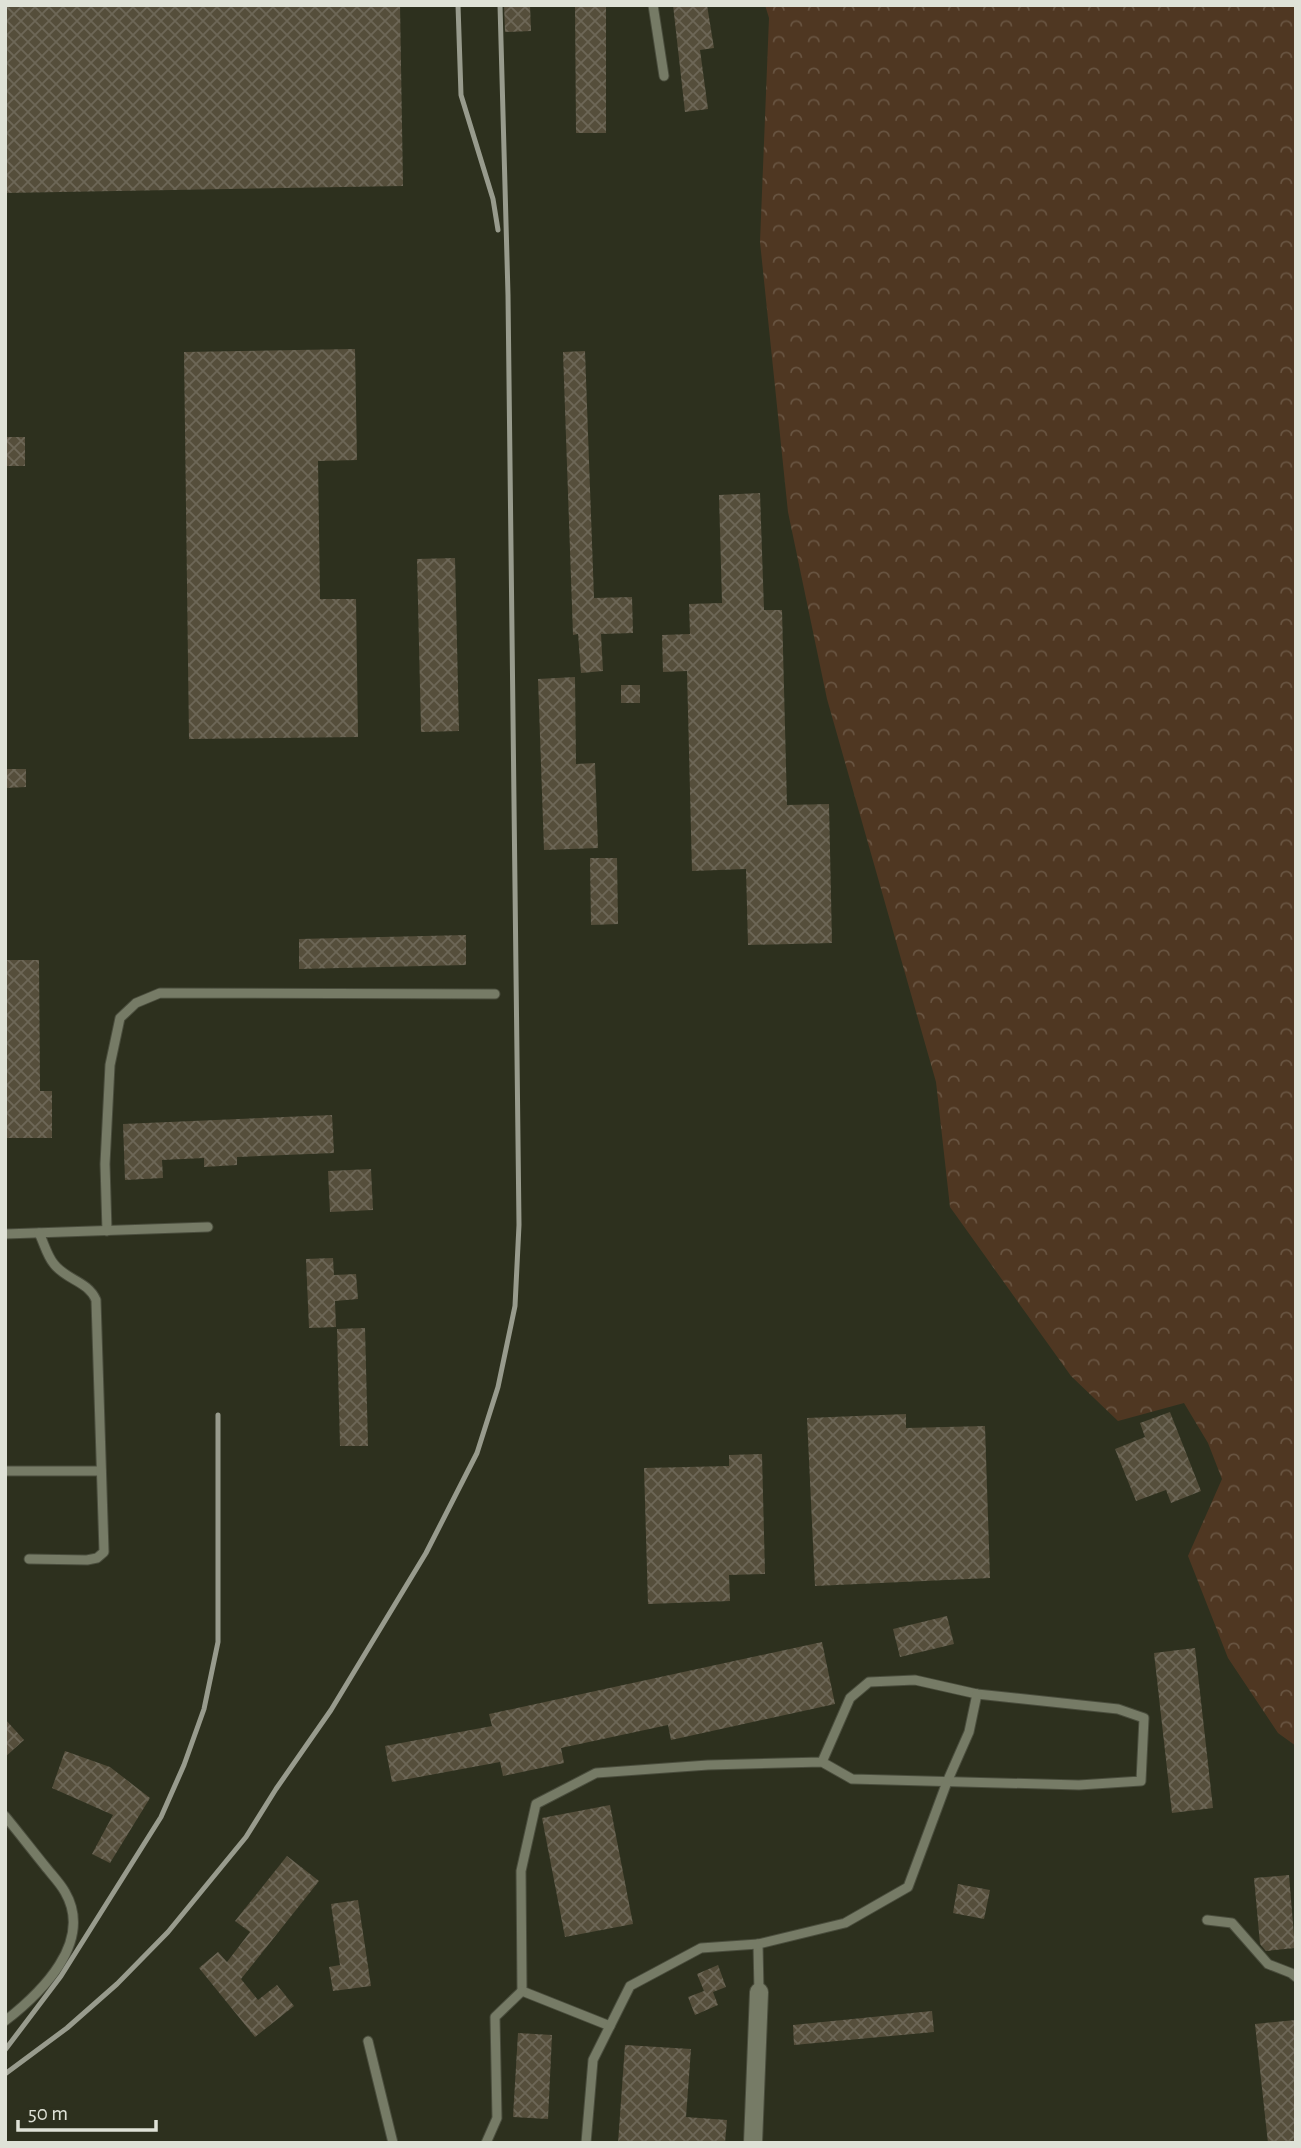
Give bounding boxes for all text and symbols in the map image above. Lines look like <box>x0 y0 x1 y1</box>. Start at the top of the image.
scale bar <box>18 2088 156 2132</box>
text: 50 m <box>28 2103 68 2124</box>

